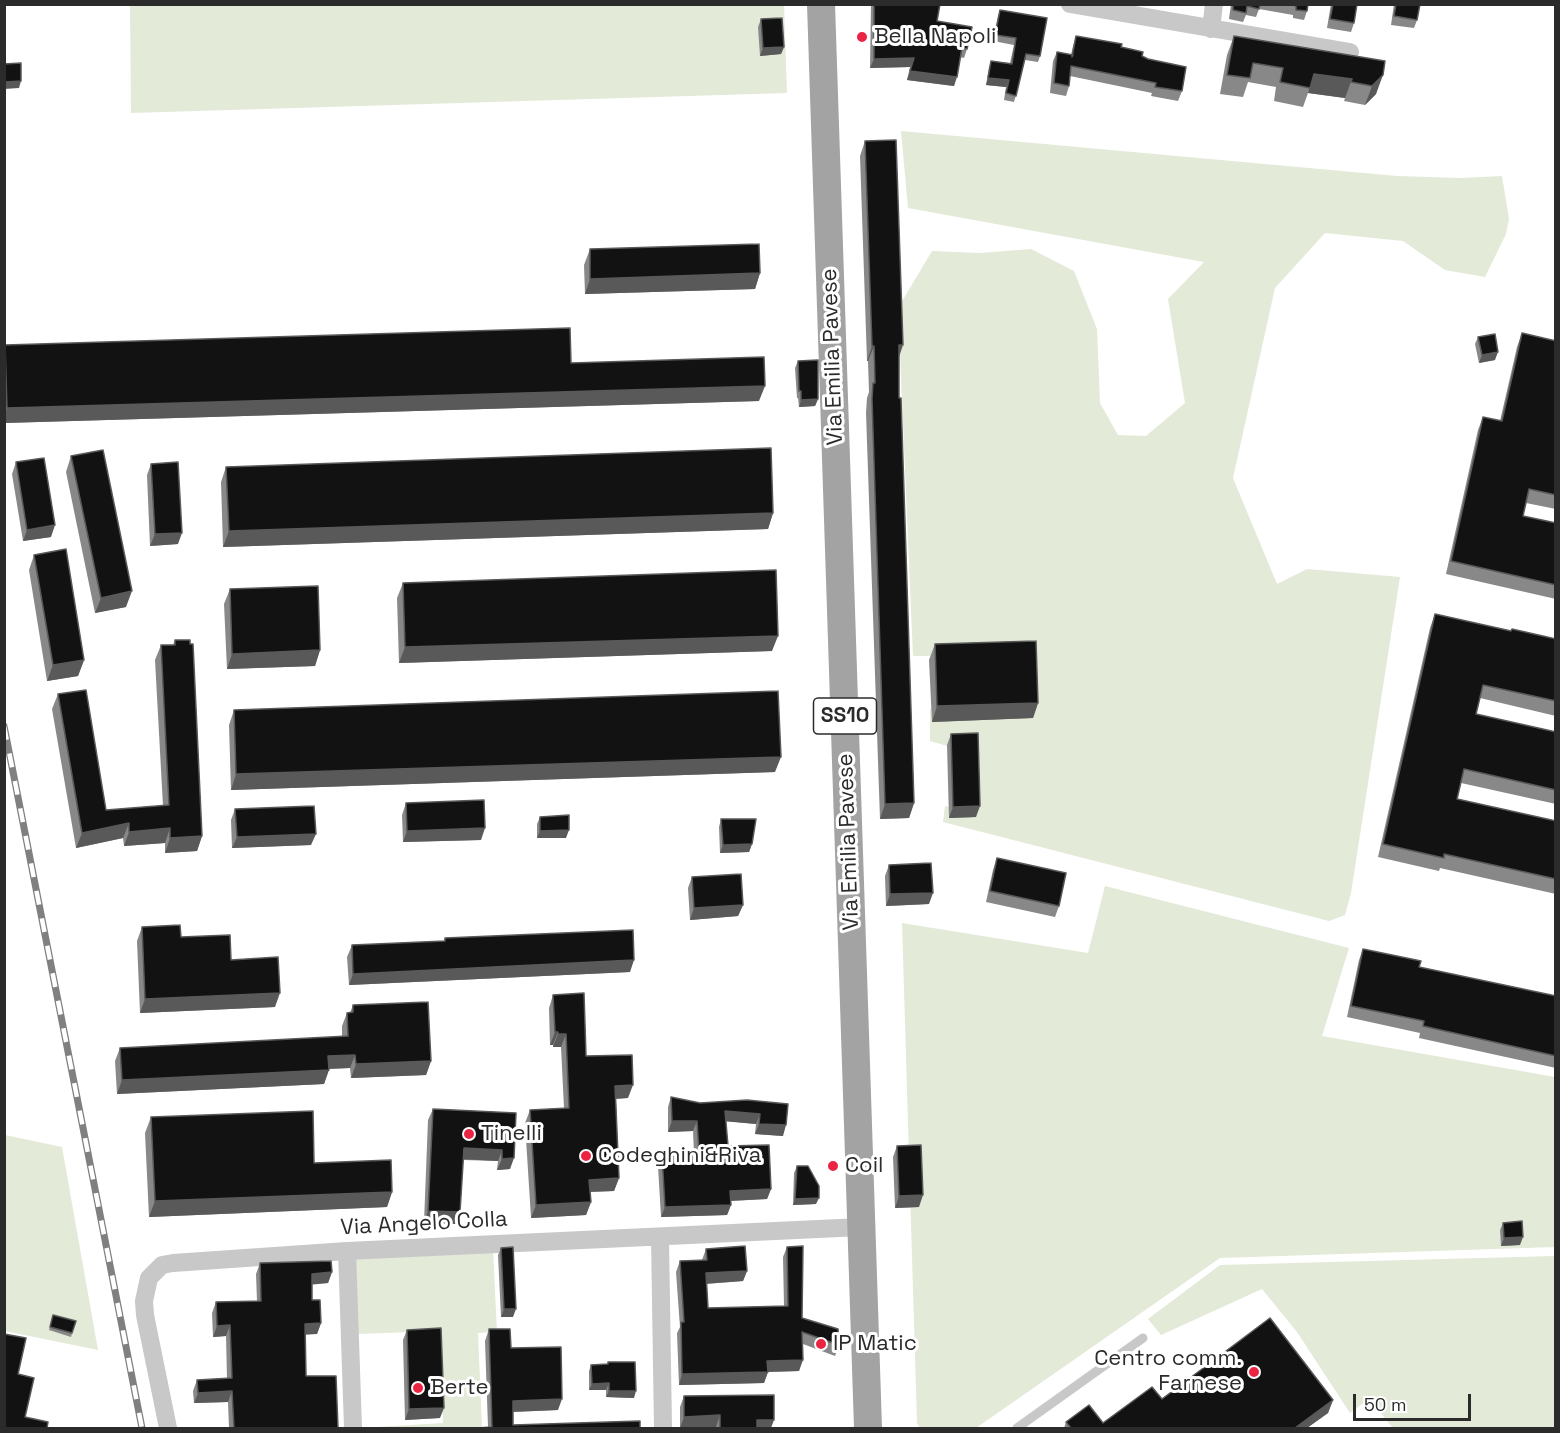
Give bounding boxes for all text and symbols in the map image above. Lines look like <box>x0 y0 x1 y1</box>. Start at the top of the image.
place label: Bella Napoli <box>874 24 996 50</box>
marker: Bella Napoli <box>855 30 869 44</box>
street label: Via Emilia Pavese <box>817 268 849 446</box>
road number: SS10 <box>814 698 876 734</box>
street label: Via Emilia Pavese <box>833 753 865 931</box>
place label: Tinelli <box>481 1121 542 1147</box>
marker: Tinelli <box>462 1127 476 1141</box>
place label: Codeghini&Riva <box>598 1143 762 1169</box>
marker: Codeghini&Riva <box>579 1149 593 1163</box>
place label: Coil <box>845 1153 883 1179</box>
marker: Coil <box>826 1159 840 1173</box>
street label: Via Angelo Colla <box>340 1206 508 1242</box>
place label: IP Matic <box>833 1331 917 1357</box>
marker: IP Matic <box>814 1337 828 1351</box>
place label: Centro comm. Farnese <box>1094 1346 1242 1398</box>
marker: Centro comm. Farnese <box>1247 1365 1261 1379</box>
place label: Berte <box>430 1375 489 1401</box>
marker: Berte <box>411 1381 425 1395</box>
scale bar <box>1356 1382 1474 1420</box>
text: 50 m <box>1364 1393 1406 1416</box>

